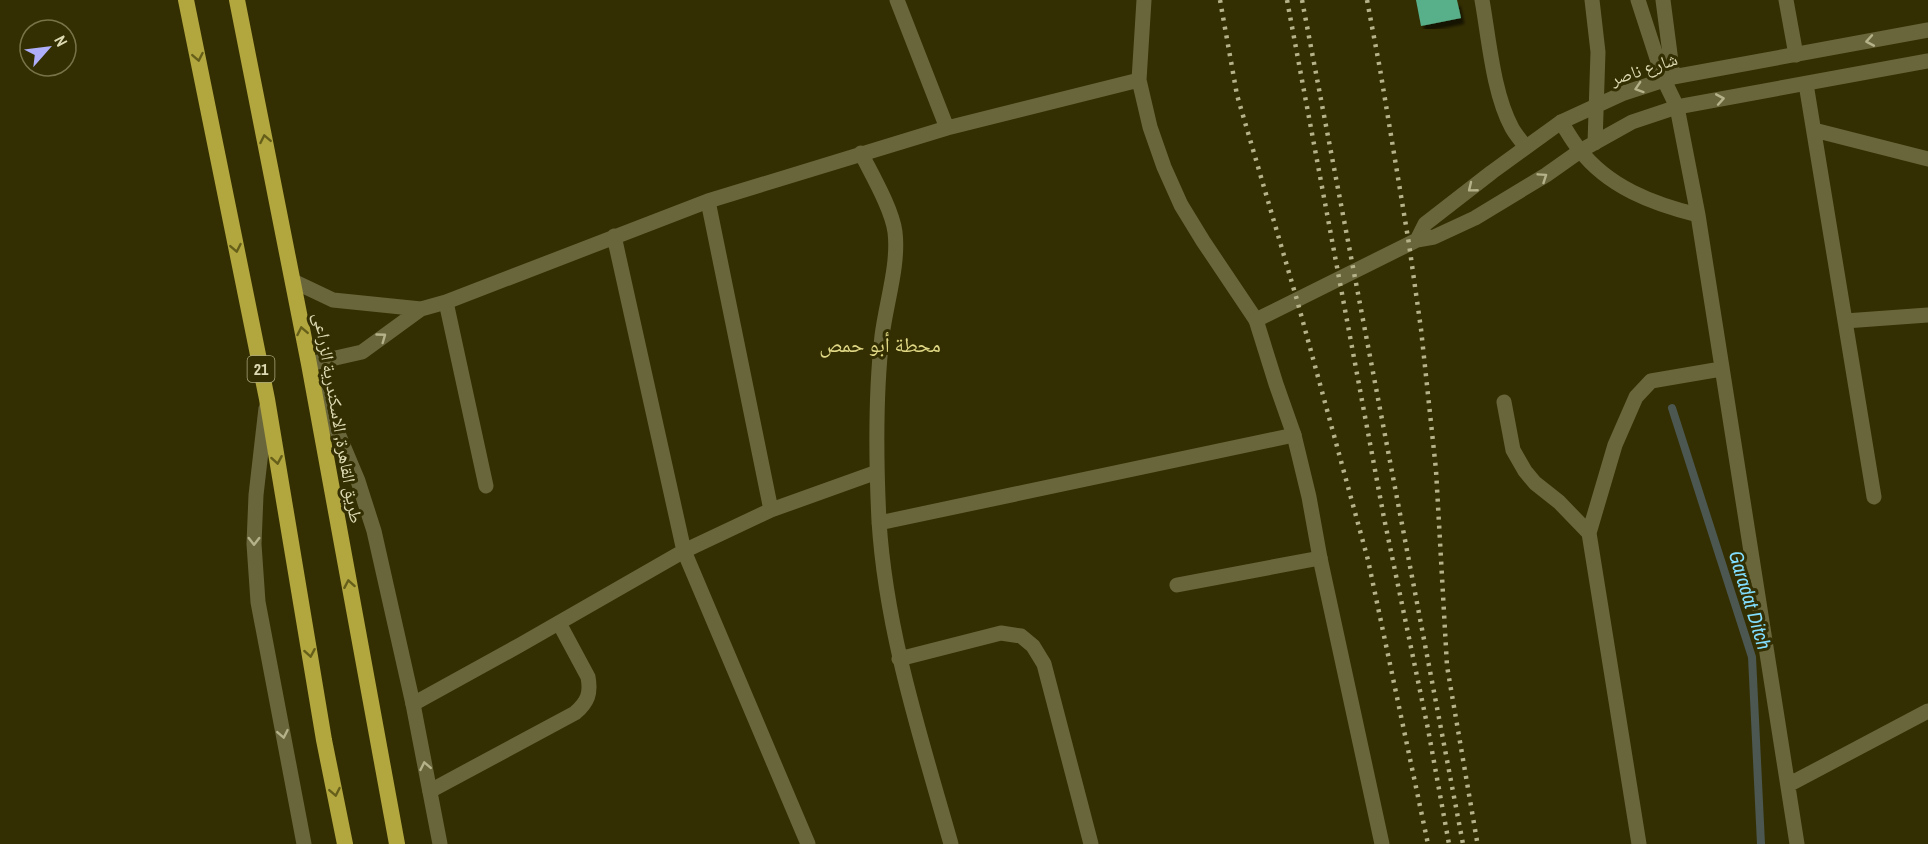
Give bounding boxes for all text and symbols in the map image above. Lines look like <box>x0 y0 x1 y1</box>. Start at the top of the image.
north arrow <box>18 18 78 78</box>
text: N <box>49 32 73 50</box>
one-way arrow <box>1866 34 1876 47</box>
street label: شارع ناصر <box>1606 46 1681 91</box>
one-way arrow <box>191 52 204 62</box>
one-way arrow <box>1634 81 1645 94</box>
one-way arrow <box>1714 93 1724 106</box>
one-way arrow <box>259 135 272 145</box>
one-way arrow <box>1537 173 1548 184</box>
one-way arrow <box>1468 181 1479 192</box>
one-way arrow <box>229 243 242 253</box>
street label: طريق القاهرة, الاسكندرية الزراعى <box>308 311 369 525</box>
one-way arrow <box>296 326 309 336</box>
district label: محطة أبو حمص <box>819 330 941 359</box>
one-way arrow <box>376 333 387 344</box>
road number: 21 <box>248 356 274 382</box>
one-way arrow <box>271 456 283 465</box>
one-way arrow <box>248 537 261 546</box>
water label: Garadat Ditch <box>1723 547 1778 653</box>
one-way arrow <box>343 580 356 590</box>
one-way arrow <box>303 648 315 657</box>
one-way arrow <box>276 728 289 738</box>
one-way arrow <box>419 761 432 771</box>
one-way arrow <box>327 787 340 797</box>

